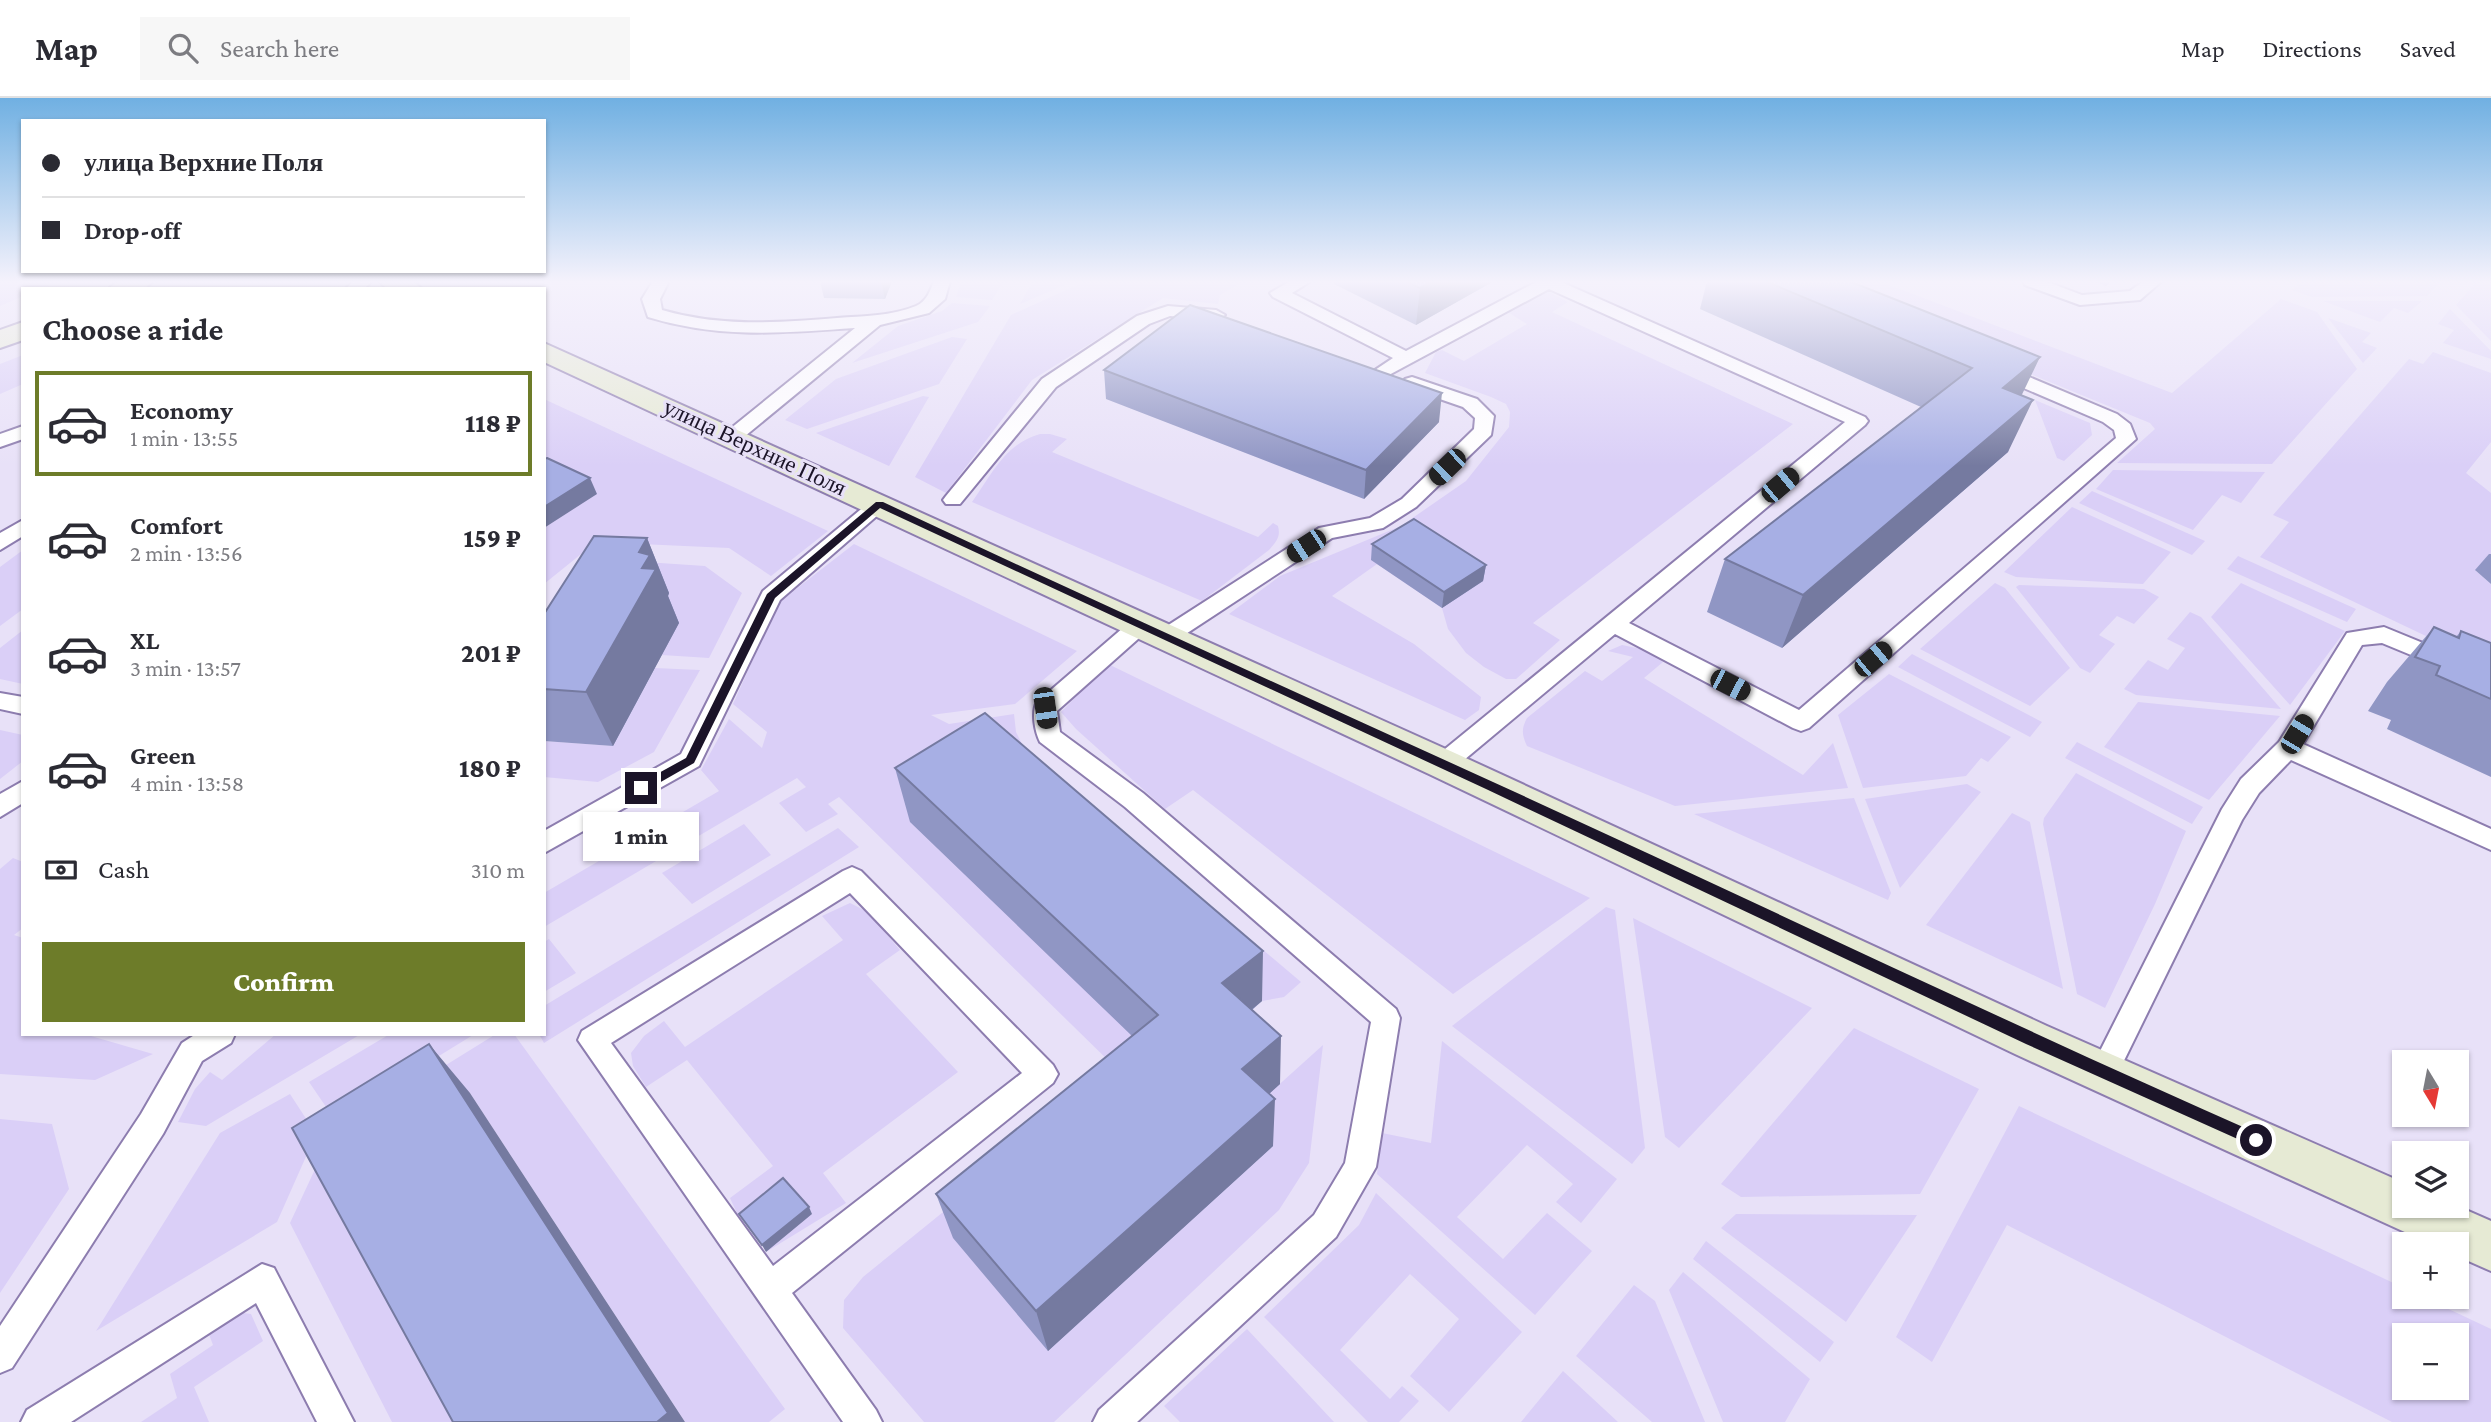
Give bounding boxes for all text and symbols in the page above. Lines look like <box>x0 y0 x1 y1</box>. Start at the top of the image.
search box <box>140 17 630 80</box>
icon: search <box>164 29 202 67</box>
text: Map <box>35 30 98 67</box>
text: Search here <box>220 34 339 63</box>
text: Map <box>2181 35 2225 62</box>
text: Directions <box>2263 35 2362 62</box>
text: Saved <box>2400 35 2456 62</box>
text: улица Верхние Поля <box>84 148 323 177</box>
text: Drop-off <box>84 216 181 245</box>
text: Choose a ride <box>42 311 223 347</box>
icon: car <box>46 392 109 455</box>
street label: улица Верхние Поля <box>659 393 851 501</box>
text: Economy <box>130 396 233 425</box>
text: 118 ₽ <box>465 409 521 438</box>
text: 1 min · 13:55 <box>130 425 238 451</box>
car <box>1425 445 1470 489</box>
car <box>1758 463 1803 507</box>
icon: car <box>46 507 109 570</box>
text: Comfort <box>130 511 223 540</box>
text: 159 ₽ <box>463 524 521 553</box>
car <box>1283 526 1330 566</box>
text: 2 min · 13:56 <box>130 540 243 566</box>
icon: car <box>46 622 109 685</box>
text: XL <box>130 626 159 655</box>
car <box>1851 637 1896 681</box>
text: 201 ₽ <box>461 639 521 668</box>
text: 3 min · 13:57 <box>130 655 241 681</box>
car <box>1707 666 1754 704</box>
car <box>1032 686 1059 730</box>
car <box>2278 711 2317 757</box>
icon: car <box>46 737 109 800</box>
text: Green <box>130 741 196 770</box>
text: 180 ₽ <box>459 754 521 783</box>
text: 4 min · 13:58 <box>130 770 244 796</box>
route end <box>625 772 657 804</box>
callout: 1 min <box>583 812 699 862</box>
text: 1 min <box>614 823 668 849</box>
icon: cash <box>42 851 80 889</box>
text: Cash <box>98 855 149 884</box>
text: 310 m <box>471 857 525 883</box>
button: Confirm <box>42 942 525 1022</box>
north arrow <box>2392 1050 2469 1127</box>
map controls <box>2392 1050 2469 1400</box>
route start <box>2240 1124 2272 1156</box>
button: layers <box>2392 1141 2469 1218</box>
button: + <box>2392 1232 2469 1309</box>
button: − <box>2392 1323 2469 1400</box>

